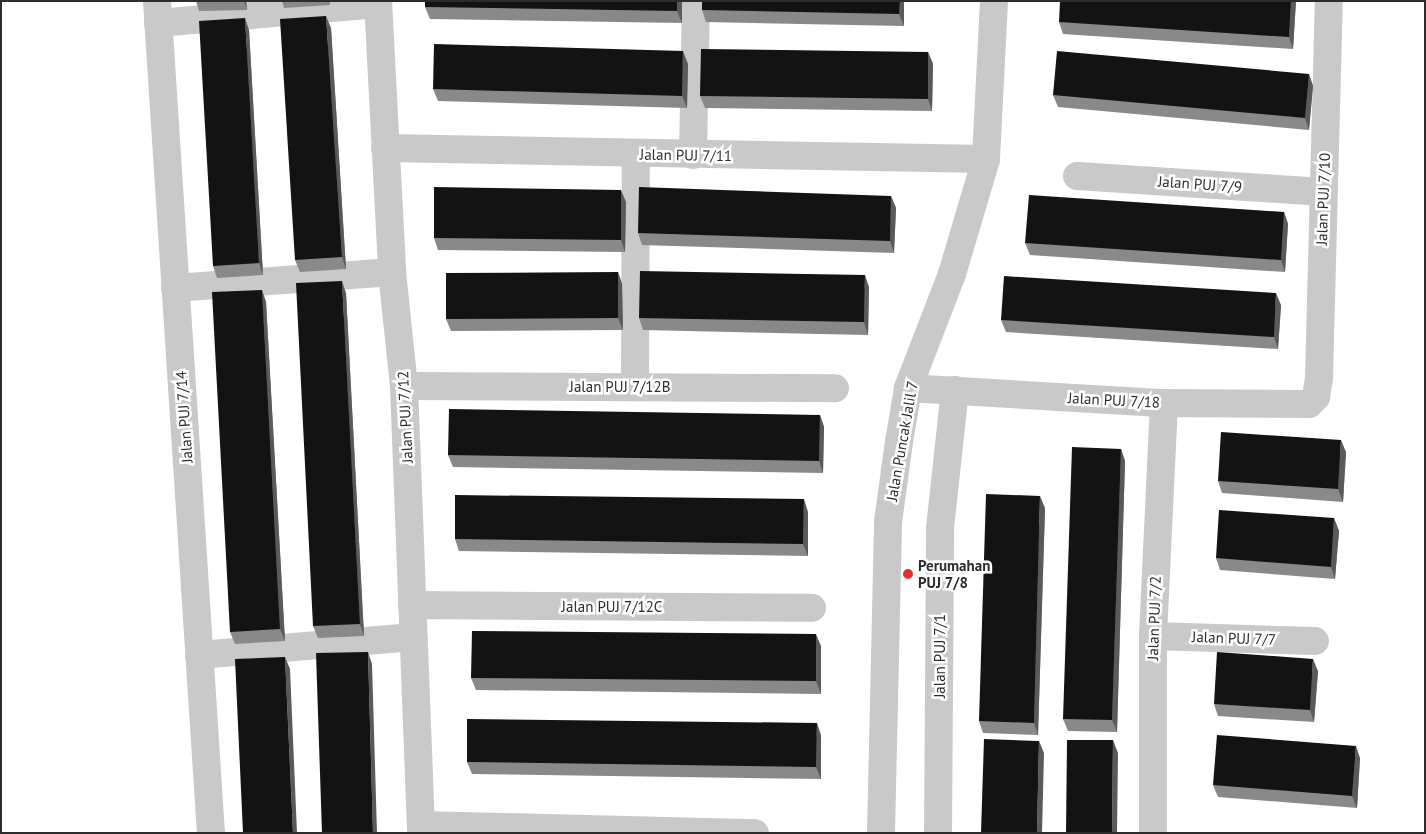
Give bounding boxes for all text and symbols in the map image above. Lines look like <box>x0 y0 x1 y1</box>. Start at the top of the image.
street label: Jalan PUJ 7/11 <box>640 145 732 165</box>
street label: Jalan PUJ 7/10 <box>1312 153 1334 245</box>
street label: Jalan PUJ 7/9 <box>1157 172 1243 196</box>
street label: Jalan PUJ 7/14 <box>172 370 196 464</box>
street label: Jalan PUJ 7/12 <box>394 370 416 464</box>
street label: Jalan PUJ 7/12B <box>570 378 670 396</box>
street label: Jalan Puncak Jalil 7 <box>883 379 921 503</box>
street label: Jalan PUJ 7/18 <box>1067 389 1161 411</box>
place label: Perumahan PUJ 7/8 <box>918 556 990 591</box>
marker: Perumahan PUJ 7/8 <box>902 568 914 580</box>
street label: Jalan PUJ 7/2 <box>1144 576 1164 660</box>
street label: Jalan PUJ 7/12C <box>562 598 662 616</box>
street label: Jalan PUJ 7/1 <box>931 614 949 698</box>
street label: Jalan PUJ 7/7 <box>1192 628 1276 648</box>

